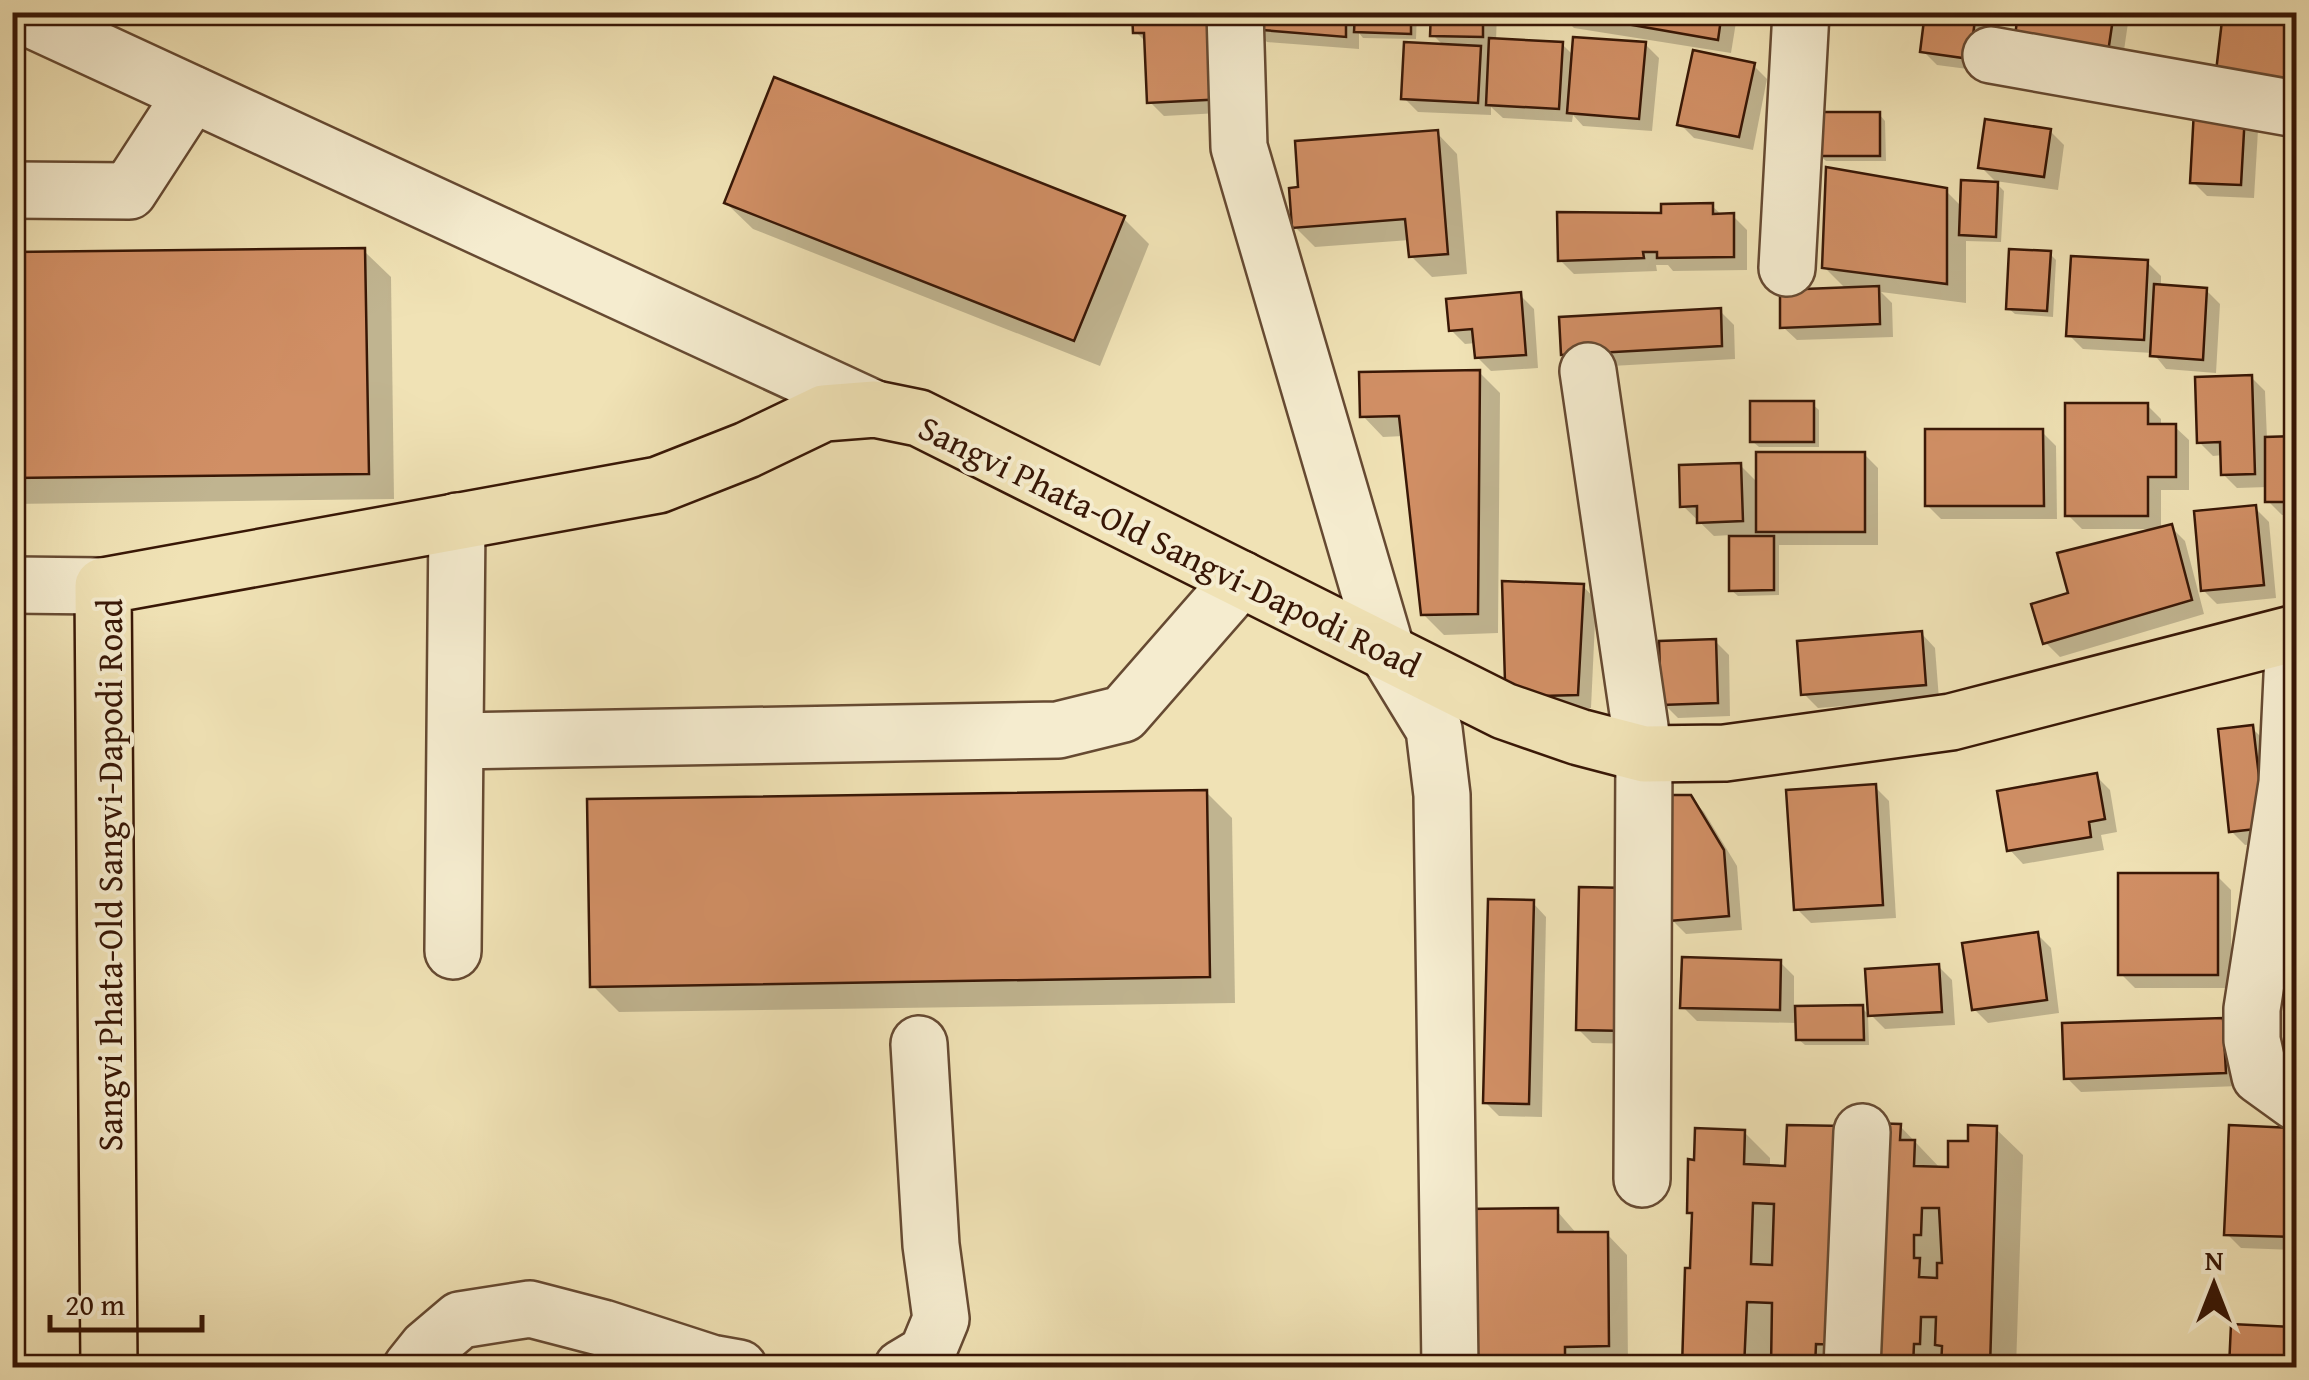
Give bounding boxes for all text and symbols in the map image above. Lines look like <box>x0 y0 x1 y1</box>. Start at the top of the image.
street label: Sangvi Phata-Old Sangvi-Dapodi Road <box>910 402 1430 690</box>
street label: Sangvi Phata-Old Sangvi-Dapodi Road <box>84 598 135 1152</box>
north arrow <box>2164 1235 2264 1335</box>
text: N <box>2205 1239 2224 1280</box>
scale bar <box>50 1270 202 1332</box>
text: 20 m <box>65 1282 125 1326</box>

